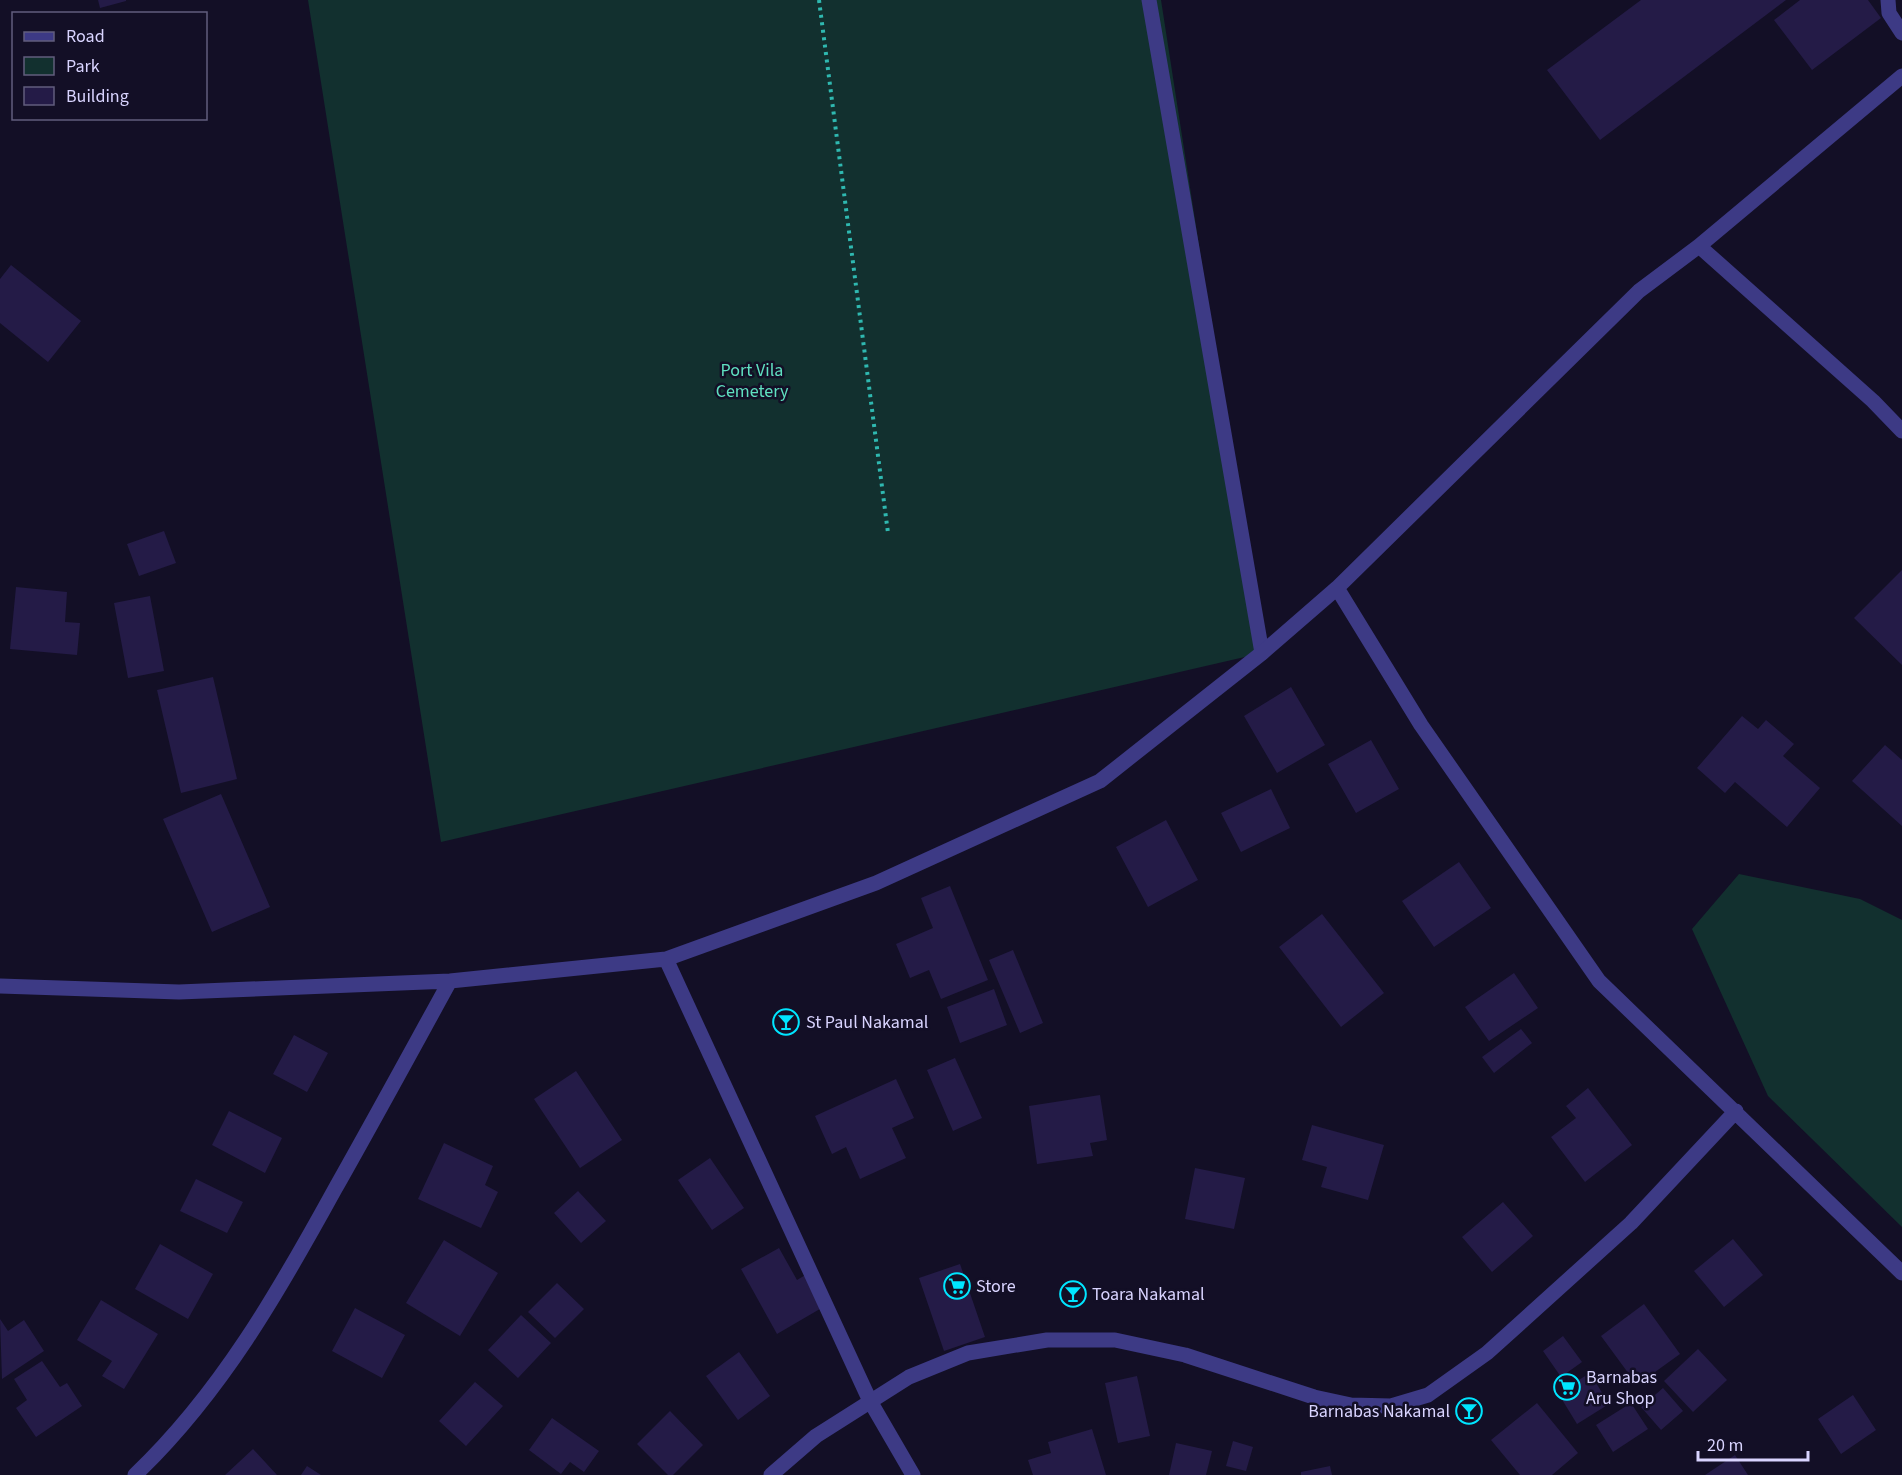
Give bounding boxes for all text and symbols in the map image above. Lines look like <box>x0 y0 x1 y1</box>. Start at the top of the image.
legend <box>12 12 207 120</box>
text: Road <box>66 24 105 49</box>
text: Park <box>66 54 100 79</box>
text: Building <box>66 84 129 109</box>
park label: Port Vila Cemetery <box>716 358 789 404</box>
bar icon: St Paul Nakamal <box>771 1007 801 1037</box>
place label: St Paul Nakamal <box>806 1010 928 1035</box>
supermarket icon: Store <box>942 1271 972 1301</box>
place label: Store <box>976 1274 1016 1299</box>
bar icon: Toara Nakamal <box>1058 1279 1088 1309</box>
place label: Toara Nakamal <box>1092 1282 1205 1307</box>
place label: Barnabas Aru Shop <box>1586 1365 1657 1411</box>
supermarket icon: Barnabas Aru Shop <box>1552 1372 1582 1402</box>
bar icon: Barnabas Nakamal <box>1454 1396 1484 1426</box>
place label: Barnabas Nakamal <box>1308 1399 1450 1424</box>
scale bar <box>1698 1424 1808 1462</box>
text: 20 m <box>1707 1433 1743 1458</box>

